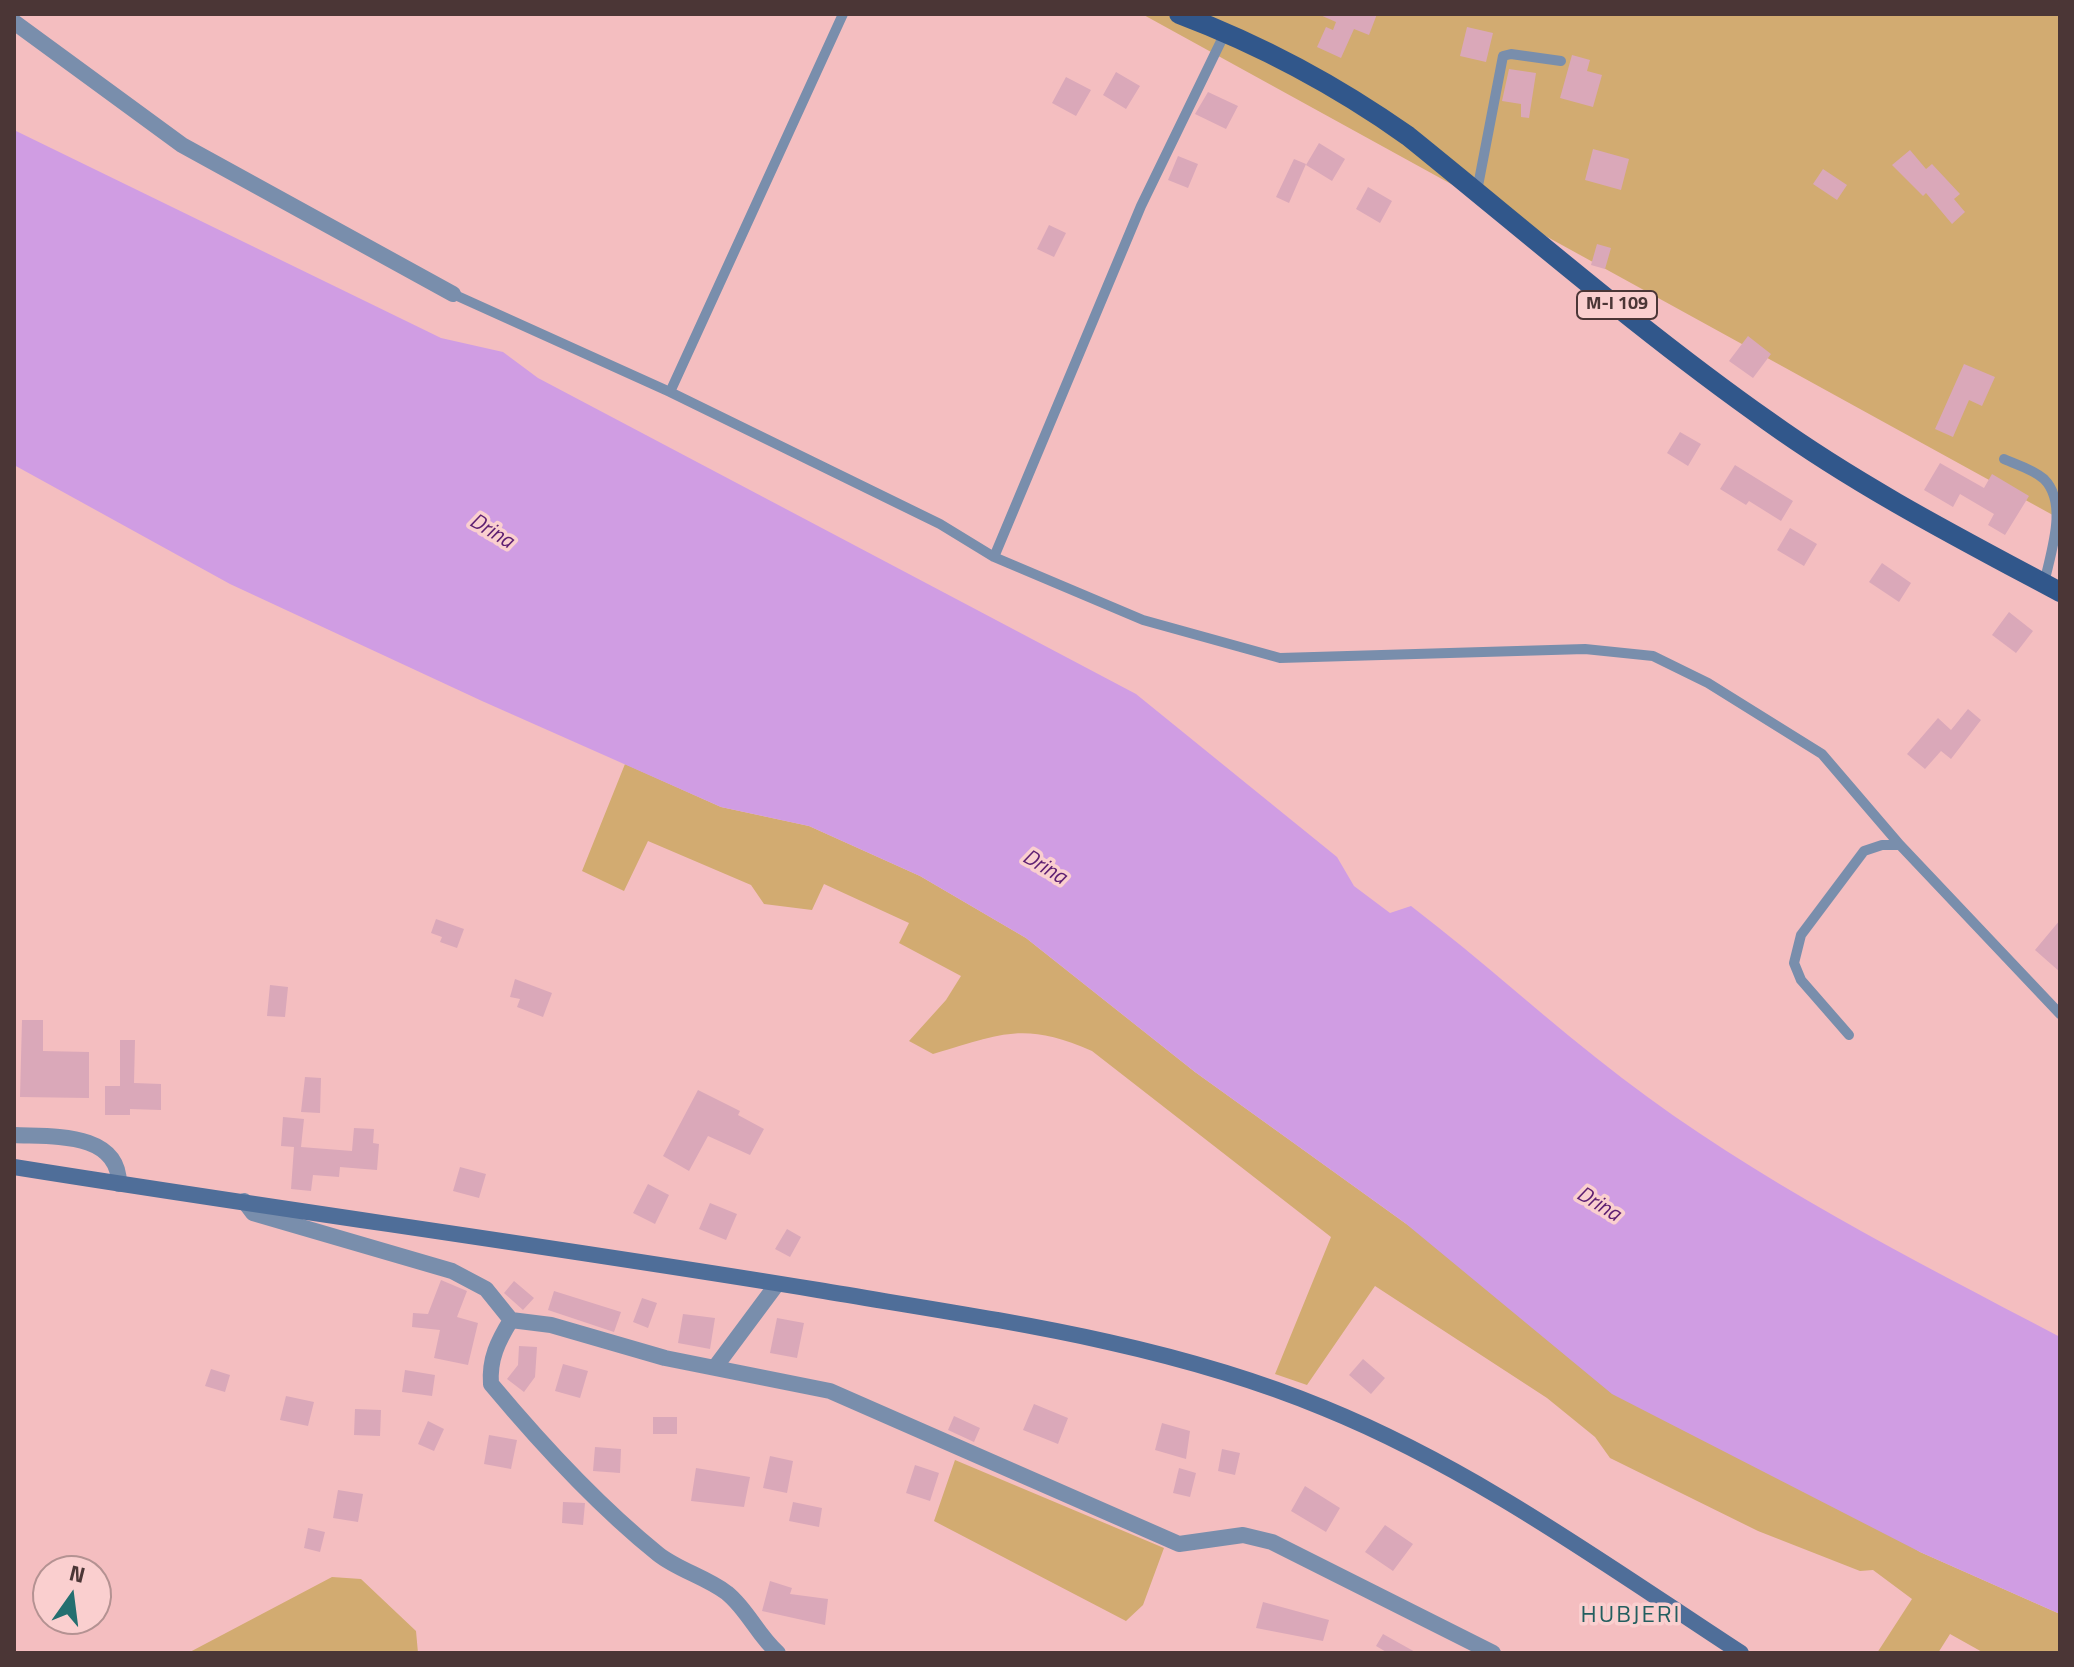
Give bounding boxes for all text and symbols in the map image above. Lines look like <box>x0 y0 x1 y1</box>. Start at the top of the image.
road number: M-I 109 <box>1577 291 1657 319</box>
water label: Drina <box>464 509 518 555</box>
water label: Drina <box>1017 845 1071 891</box>
water label: Drina <box>1571 1182 1625 1228</box>
north arrow <box>32 1555 112 1635</box>
text: N <box>66 1555 89 1592</box>
district label: HUBJERI <box>1581 1602 1681 1630</box>

